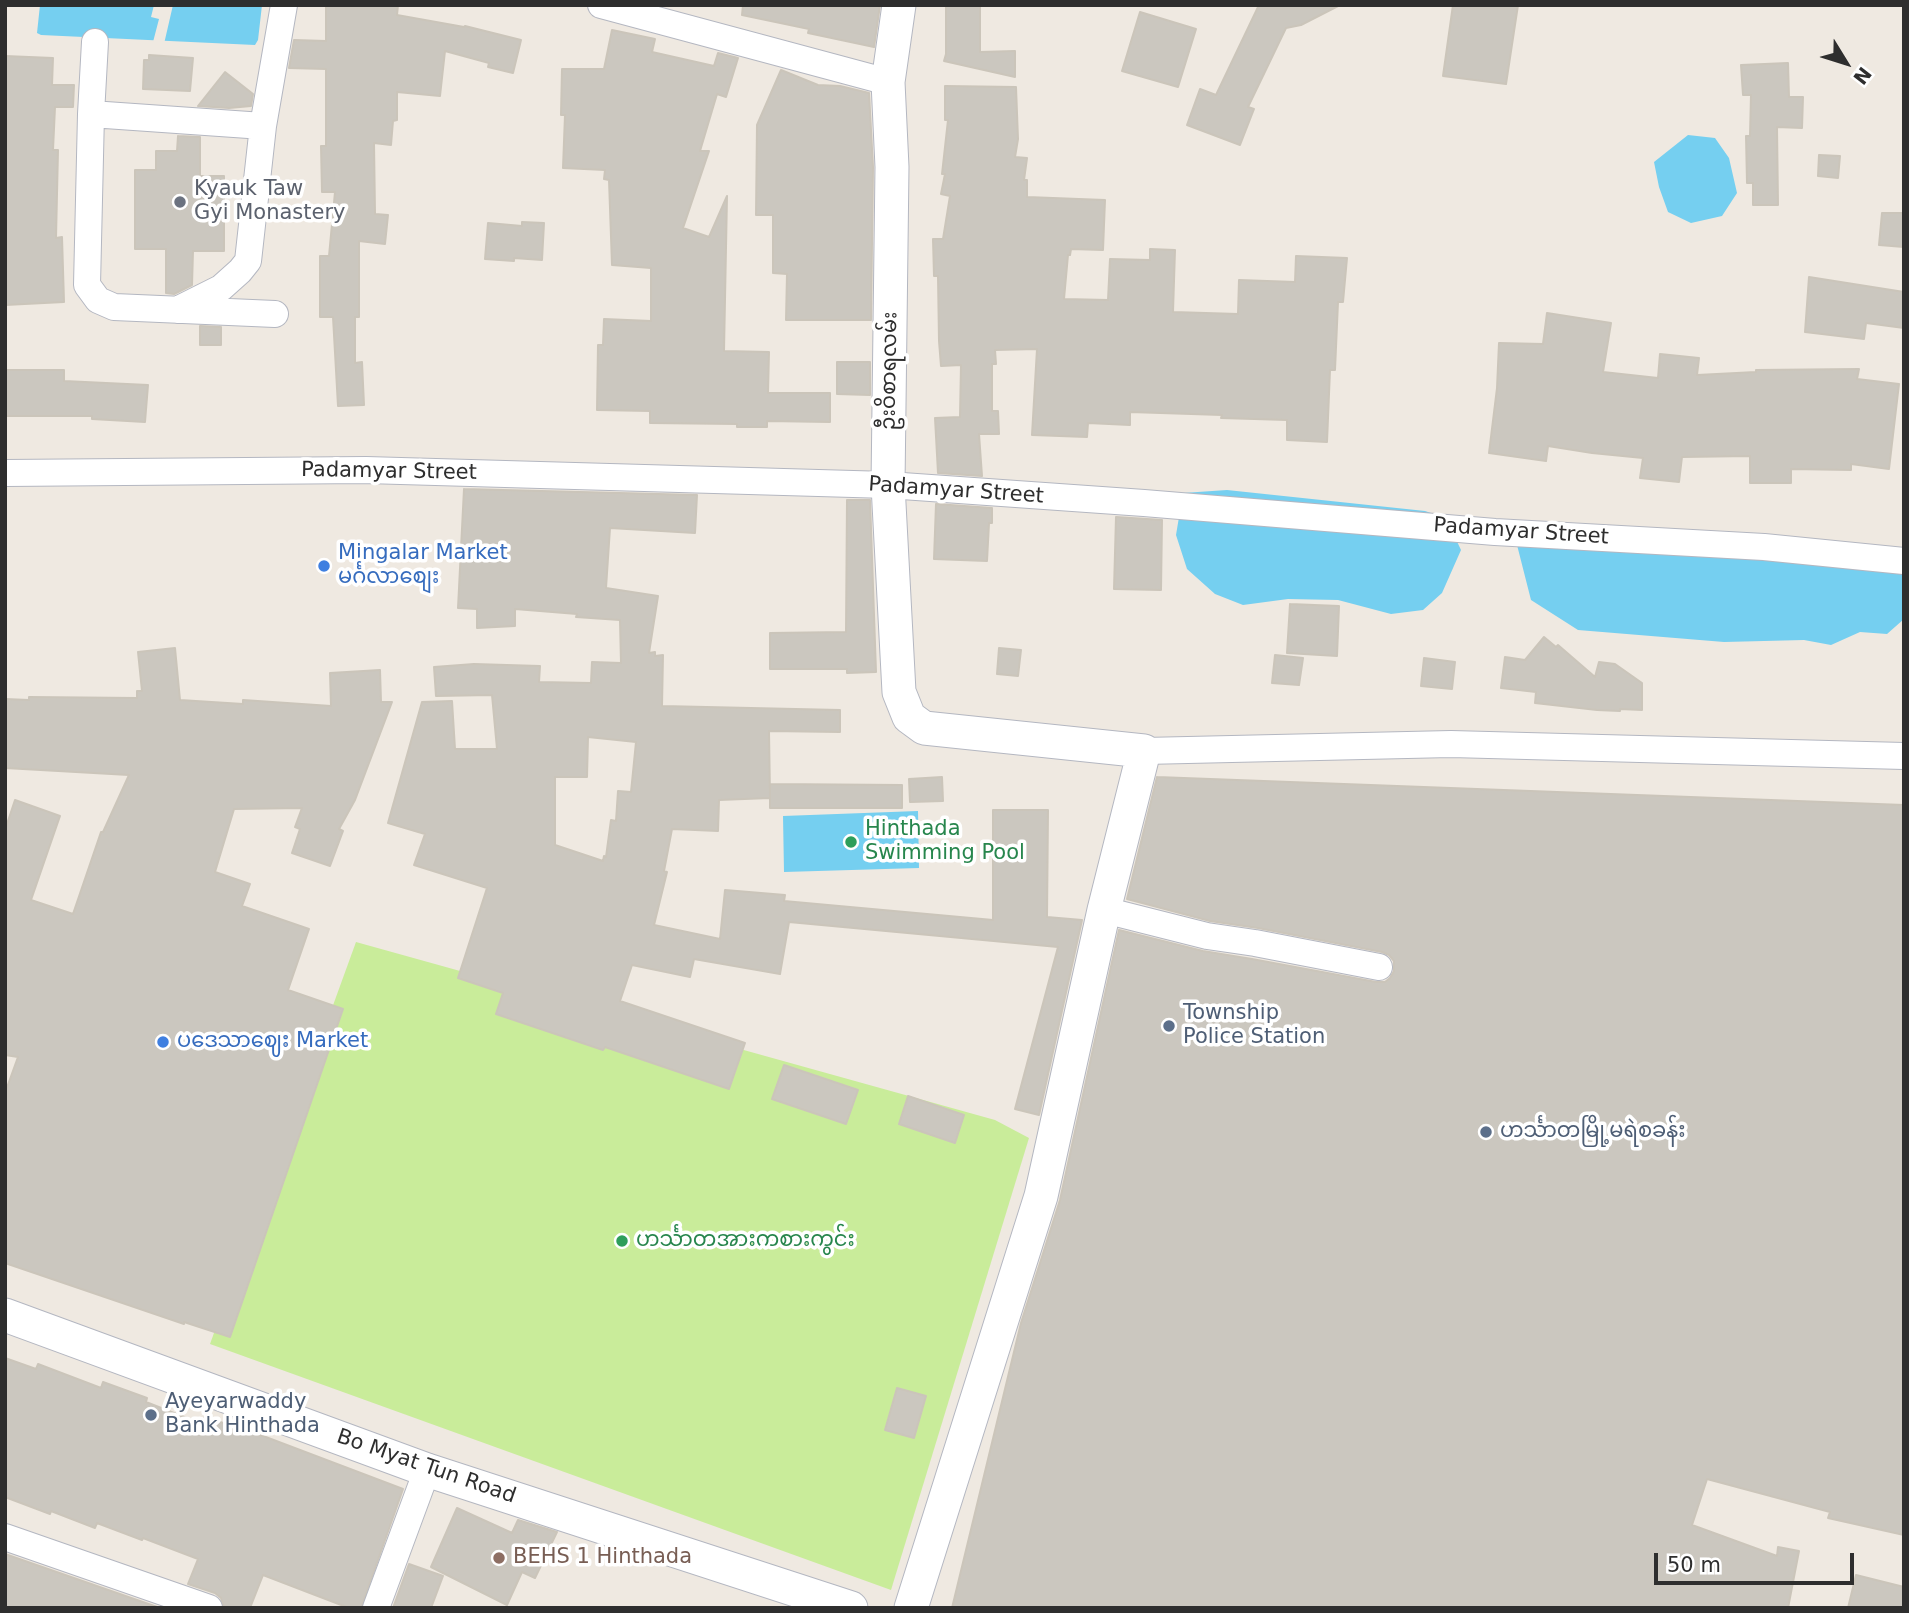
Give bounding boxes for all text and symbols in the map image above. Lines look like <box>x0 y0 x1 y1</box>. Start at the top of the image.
north arrow <box>1811 28 1881 98</box>
text: N <box>1849 63 1876 89</box>
place label: Kyauk Taw Gyi Monastery <box>194 177 346 227</box>
marker: Kyauk Taw Gyi Monastery <box>172 194 188 210</box>
street label: ဦးဝိစာရလမ်း <box>876 311 904 431</box>
street label: Padamyar Street <box>301 458 477 486</box>
street label: Padamyar Street <box>868 472 1044 510</box>
street label: Padamyar Street <box>1433 513 1609 551</box>
place label: Mingalar Market မင်္ဂလာစျေး <box>338 541 508 591</box>
marker: Mingalar Market မင်္ဂလာစျေး <box>316 558 332 574</box>
place label: Hinthada Swimming Pool <box>865 817 1025 867</box>
marker: Hinthada Swimming Pool <box>843 834 859 850</box>
place label: Township Police Station <box>1183 1001 1325 1051</box>
marker: Township Police Station <box>1161 1018 1177 1034</box>
place label: ပဒေသာဈေး Market <box>177 1029 368 1055</box>
marker: ပဒေသာဈေး Market <box>155 1034 171 1050</box>
place label: ဟင်္သာတမြို့မရဲစခန်း <box>1500 1119 1686 1145</box>
marker: ဟင်္သာတမြို့မရဲစခန်း <box>1478 1124 1494 1140</box>
place label: ဟင်္သာတအားကစားကွင်း <box>636 1228 855 1254</box>
marker: ဟင်္သာတအားကစားကွင်း <box>614 1233 630 1249</box>
place label: Ayeyarwaddy Bank Hinthada <box>165 1390 320 1440</box>
marker: Ayeyarwaddy Bank Hinthada <box>143 1407 159 1423</box>
street label: Bo Myat Tun Road <box>333 1425 519 1509</box>
scale bar <box>1657 1540 1856 1584</box>
place label: BEHS 1 Hinthada <box>513 1545 692 1571</box>
marker: BEHS 1 Hinthada <box>491 1550 507 1566</box>
text: 50 m <box>1667 1553 1721 1577</box>

